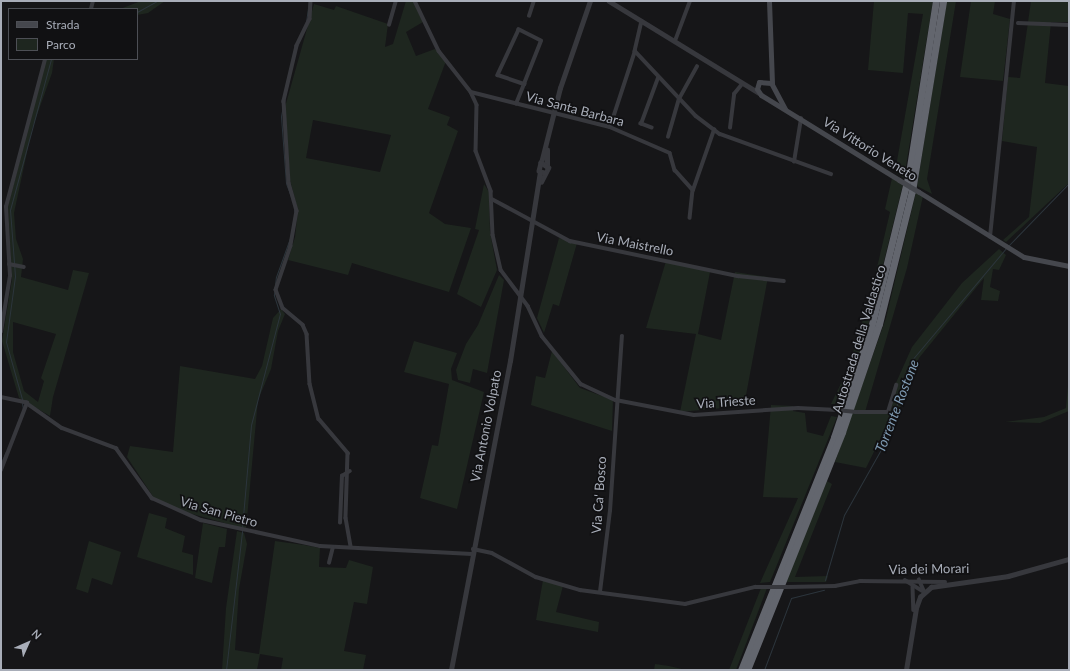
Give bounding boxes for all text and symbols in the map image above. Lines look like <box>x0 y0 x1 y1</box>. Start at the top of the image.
legend <box>8 8 138 60</box>
text: Strada <box>46 17 79 32</box>
text: Parco <box>46 37 76 52</box>
street label: Via Santa Barbara <box>524 88 626 130</box>
street label: Via Vittorio Veneto <box>820 113 920 185</box>
street label: Via Maistrello <box>595 229 675 259</box>
street label: Autostrada della Valdastico <box>829 263 889 415</box>
water label: Torrente Rostone <box>872 357 922 455</box>
street label: Via Antonio Volpato <box>467 368 505 484</box>
street label: Via Trieste <box>696 392 756 412</box>
street label: Via Ca' Bosco <box>589 456 609 534</box>
street label: Via San Pietro <box>178 493 260 531</box>
street label: Via dei Morari <box>889 560 969 578</box>
north arrow <box>8 623 48 663</box>
text: N <box>29 627 44 642</box>

